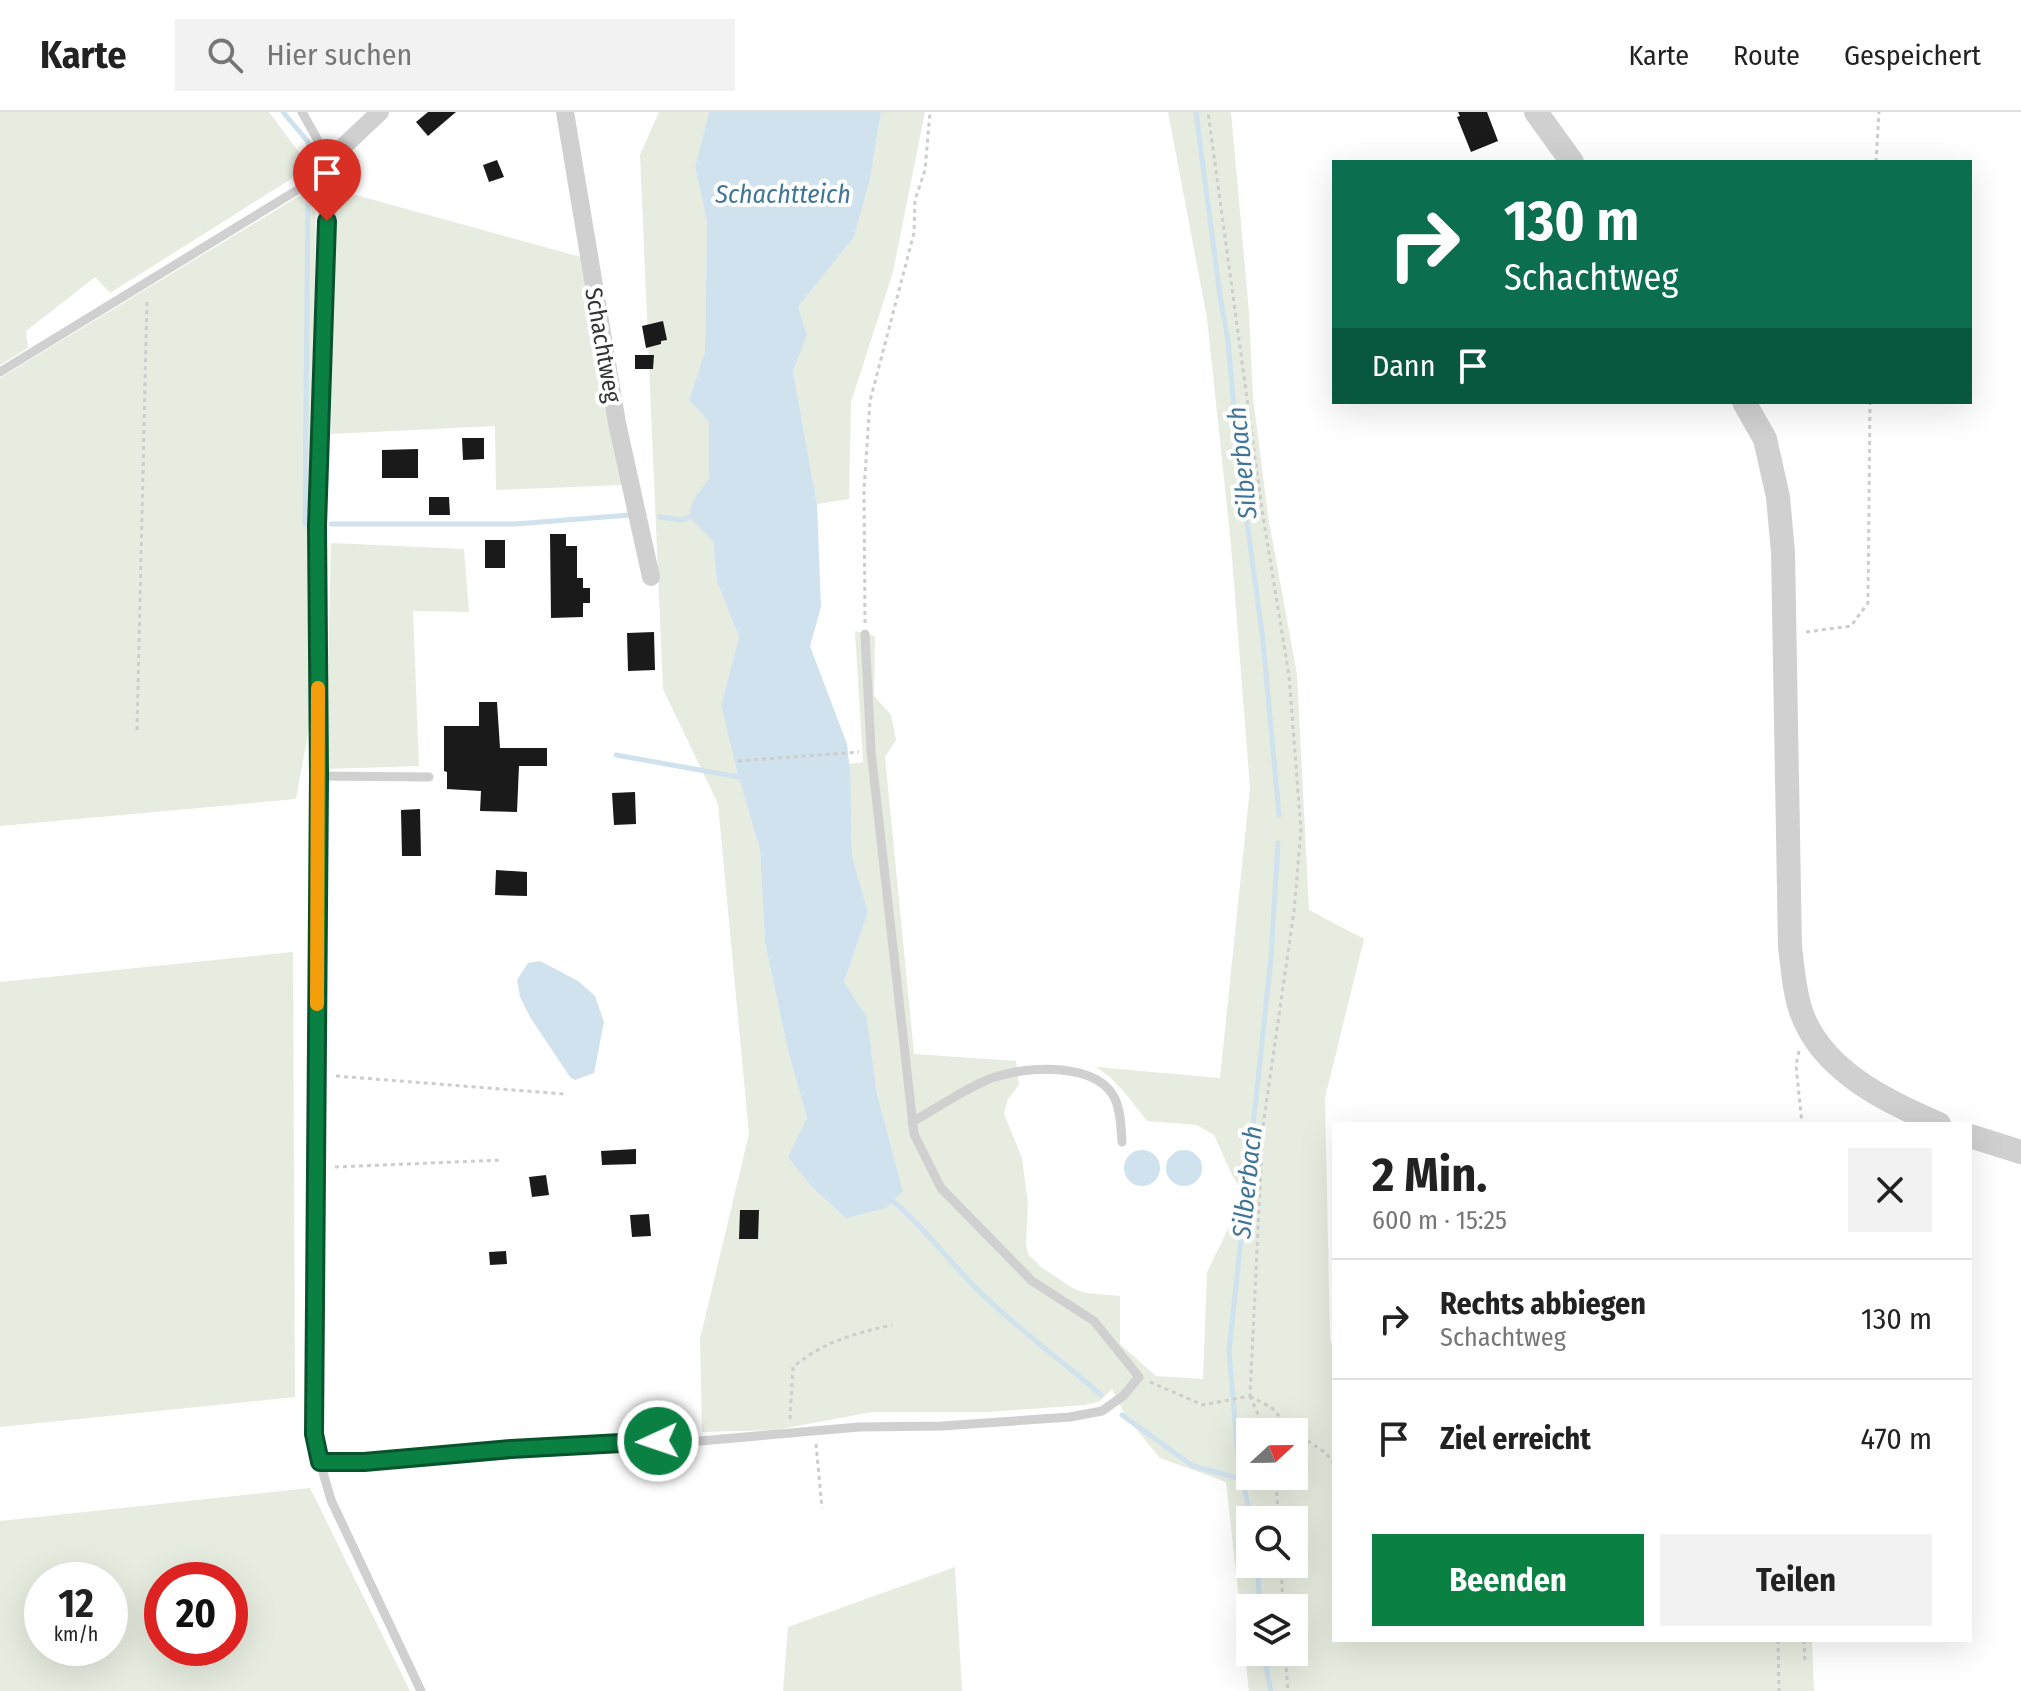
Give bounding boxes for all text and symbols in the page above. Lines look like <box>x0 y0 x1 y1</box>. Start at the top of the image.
search box <box>175 19 735 91</box>
text: Karte <box>40 32 127 78</box>
icon: search <box>203 33 247 77</box>
text: Hier suchen <box>267 37 412 73</box>
text: Karte <box>1628 39 1689 72</box>
text: Route <box>1733 39 1800 72</box>
text: Gespeichert <box>1844 39 1981 72</box>
pin <box>293 139 361 221</box>
icon: arrive <box>305 151 349 195</box>
water label: Schachtteich <box>714 179 851 210</box>
text: 130 m <box>1504 188 1639 255</box>
icon: right <box>1372 192 1476 296</box>
text: Schachtweg <box>1504 256 1678 300</box>
street label: Schachtweg <box>579 285 627 405</box>
icon: arrive <box>1451 344 1495 388</box>
text: Dann <box>1372 348 1435 384</box>
water label: Silberbach <box>1221 405 1264 522</box>
water label: Silberbach <box>1226 1124 1269 1241</box>
text: 2 Min. <box>1372 1146 1487 1204</box>
button: close <box>1848 1148 1932 1232</box>
text: 600 m · 15:25 <box>1372 1205 1507 1236</box>
text: Rechts abbiegen <box>1440 1286 1646 1322</box>
icon: right <box>1372 1297 1416 1341</box>
text: 130 m <box>1861 1301 1932 1337</box>
text: Schachtweg <box>1440 1322 1566 1353</box>
position arrow <box>616 1399 700 1483</box>
icon: arrive <box>1372 1417 1416 1461</box>
north arrow <box>1236 1418 1308 1490</box>
map controls <box>1236 1418 1308 1666</box>
text: Ziel erreicht <box>1440 1421 1591 1457</box>
text: 470 m <box>1860 1421 1932 1457</box>
button: search <box>1236 1506 1308 1578</box>
button: Beenden <box>1372 1534 1644 1626</box>
button: Teilen <box>1660 1534 1932 1626</box>
speed limit sign: 20 <box>144 1562 248 1666</box>
text: 12 <box>58 1580 94 1628</box>
button: layers <box>1236 1594 1308 1666</box>
text: km/h <box>54 1622 98 1646</box>

